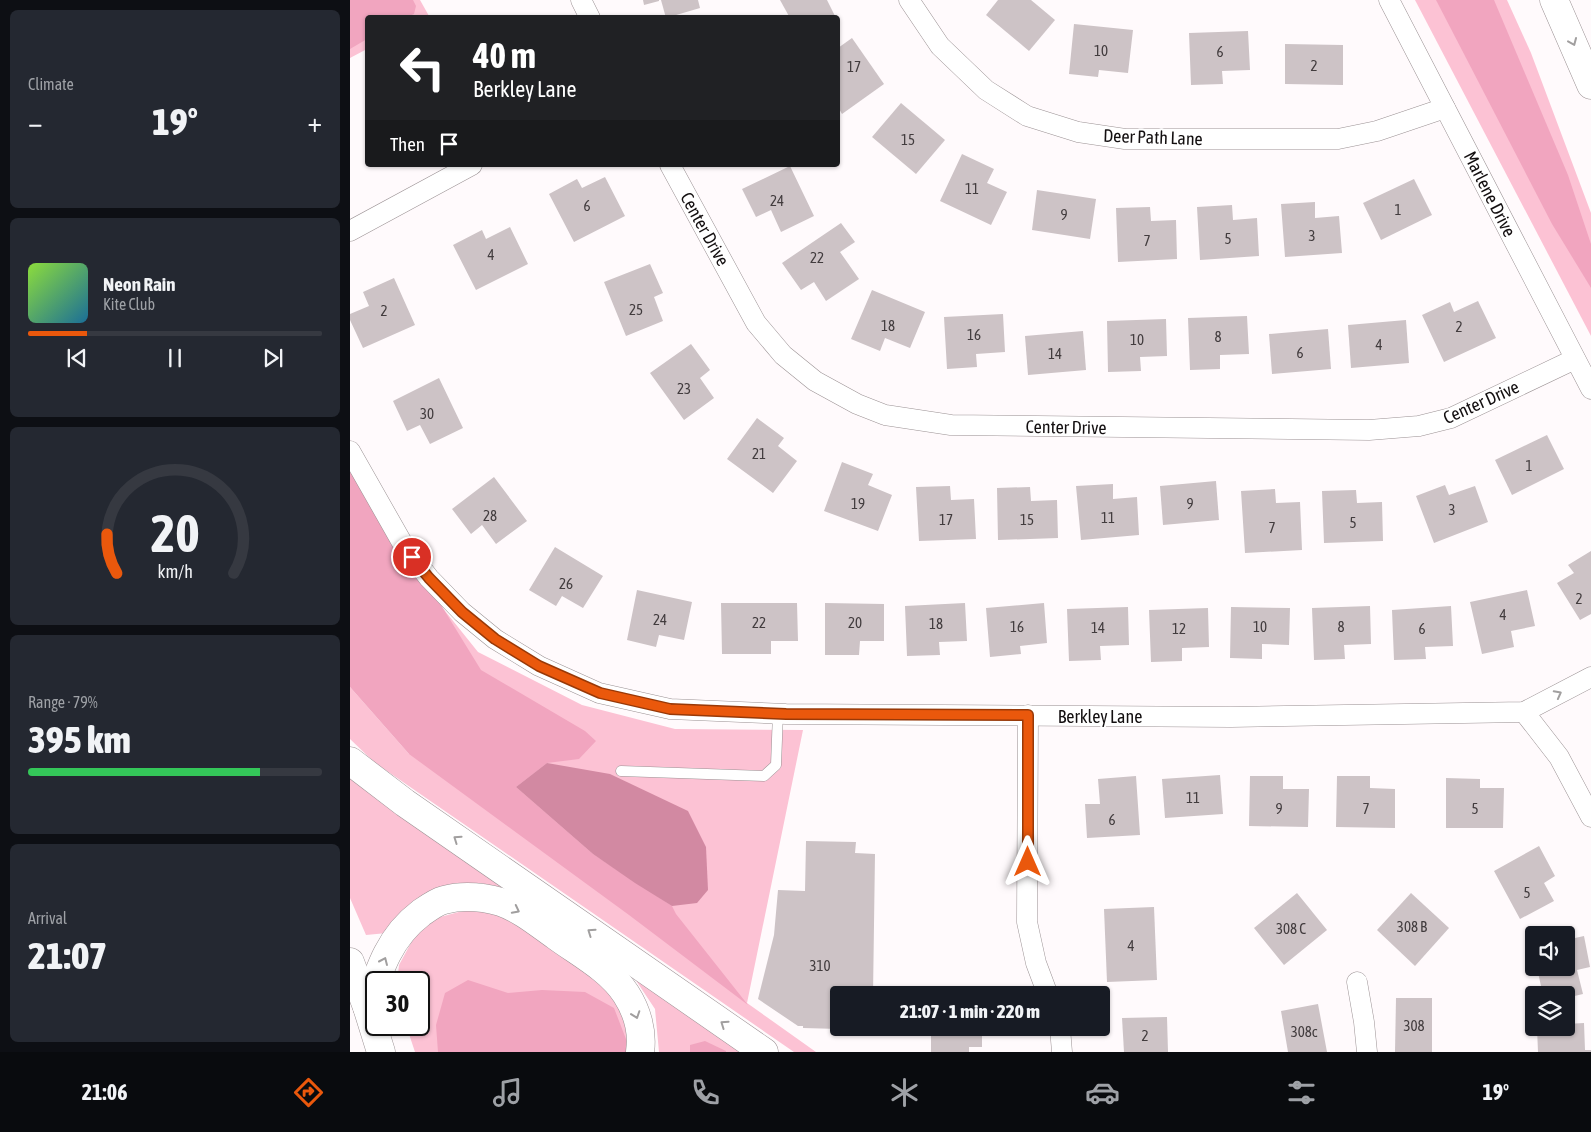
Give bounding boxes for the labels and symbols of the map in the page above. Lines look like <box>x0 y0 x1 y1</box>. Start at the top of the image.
one-way arrow <box>1566 37 1577 46</box>
house number: 10 <box>1094 42 1108 59</box>
house number: 6 <box>1216 43 1224 60</box>
house number: 2 <box>1310 57 1318 74</box>
house number: 17 <box>847 58 861 75</box>
street label: Deer Path Lane <box>1103 125 1203 149</box>
house number: 15 <box>901 131 915 148</box>
street label: Marlene Drive <box>1460 148 1520 240</box>
house number: 11 <box>965 180 979 197</box>
street label: Center Drive <box>676 189 734 269</box>
house number: 24 <box>770 192 784 209</box>
house number: 6 <box>583 197 591 214</box>
house number: 1 <box>1394 201 1402 218</box>
house number: 9 <box>1060 206 1068 223</box>
house number: 3 <box>1308 227 1316 244</box>
house number: 5 <box>1224 230 1232 247</box>
house number: 7 <box>1143 232 1151 249</box>
house number: 4 <box>487 246 495 263</box>
house number: 22 <box>810 249 824 266</box>
house number: 25 <box>629 301 643 318</box>
house number: 2 <box>380 302 388 319</box>
house number: 18 <box>881 317 895 334</box>
house number: 2 <box>1455 318 1463 335</box>
house number: 16 <box>967 326 981 343</box>
house number: 8 <box>1214 328 1222 345</box>
house number: 10 <box>1130 331 1144 348</box>
house number: 4 <box>1375 336 1383 353</box>
house number: 6 <box>1296 344 1304 361</box>
house number: 14 <box>1048 345 1062 362</box>
street label: Center Drive <box>1440 376 1522 428</box>
house number: 23 <box>677 380 691 397</box>
house number: 30 <box>420 405 434 422</box>
street label: Center Drive <box>1025 416 1107 438</box>
house number: 21 <box>752 445 766 462</box>
house number: 1 <box>1525 457 1533 474</box>
house number: 19 <box>851 495 865 512</box>
house number: 9 <box>1186 495 1194 512</box>
house number: 3 <box>1448 501 1456 518</box>
house number: 28 <box>483 507 497 524</box>
house number: 11 <box>1101 509 1115 526</box>
house number: 17 <box>939 511 953 528</box>
house number: 15 <box>1020 511 1034 528</box>
house number: 5 <box>1349 514 1357 531</box>
house number: 7 <box>1268 519 1276 536</box>
pin <box>391 536 433 578</box>
house number: 26 <box>559 575 573 592</box>
house number: 2 <box>1575 590 1583 607</box>
house number: 4 <box>1499 606 1507 623</box>
house number: 24 <box>653 611 667 628</box>
house number: 22 <box>752 614 766 631</box>
house number: 20 <box>848 614 862 631</box>
house number: 18 <box>929 615 943 632</box>
house number: 16 <box>1010 618 1024 635</box>
house number: 10 <box>1253 618 1267 635</box>
house number: 8 <box>1337 618 1345 635</box>
house number: 14 <box>1091 619 1105 636</box>
house number: 12 <box>1172 620 1186 637</box>
house number: 6 <box>1418 620 1426 637</box>
one-way arrow <box>1552 690 1561 700</box>
street label: Berkley Lane <box>1058 706 1142 727</box>
house number: 11 <box>1186 789 1200 806</box>
house number: 9 <box>1275 800 1283 817</box>
house number: 7 <box>1362 800 1370 817</box>
house number: 5 <box>1471 800 1479 817</box>
house number: 6 <box>1108 811 1116 828</box>
position arrow <box>1001 835 1053 887</box>
one-way arrow <box>453 836 463 845</box>
house number: 5 <box>1523 884 1531 901</box>
one-way arrow <box>511 904 520 914</box>
house number: 308 B <box>1397 918 1427 935</box>
house number: 308 C <box>1276 920 1306 937</box>
one-way arrow <box>587 929 597 938</box>
house number: 4 <box>1127 937 1135 954</box>
one-way arrow <box>377 957 388 966</box>
house number: 310 <box>809 957 831 974</box>
speed limit sign: 30 <box>365 971 430 1036</box>
one-way arrow <box>630 1010 640 1019</box>
house number: 308 <box>1403 1017 1425 1034</box>
one-way arrow <box>720 1021 730 1030</box>
house number: 308c <box>1291 1023 1318 1040</box>
house number: 2 <box>1141 1027 1149 1044</box>

